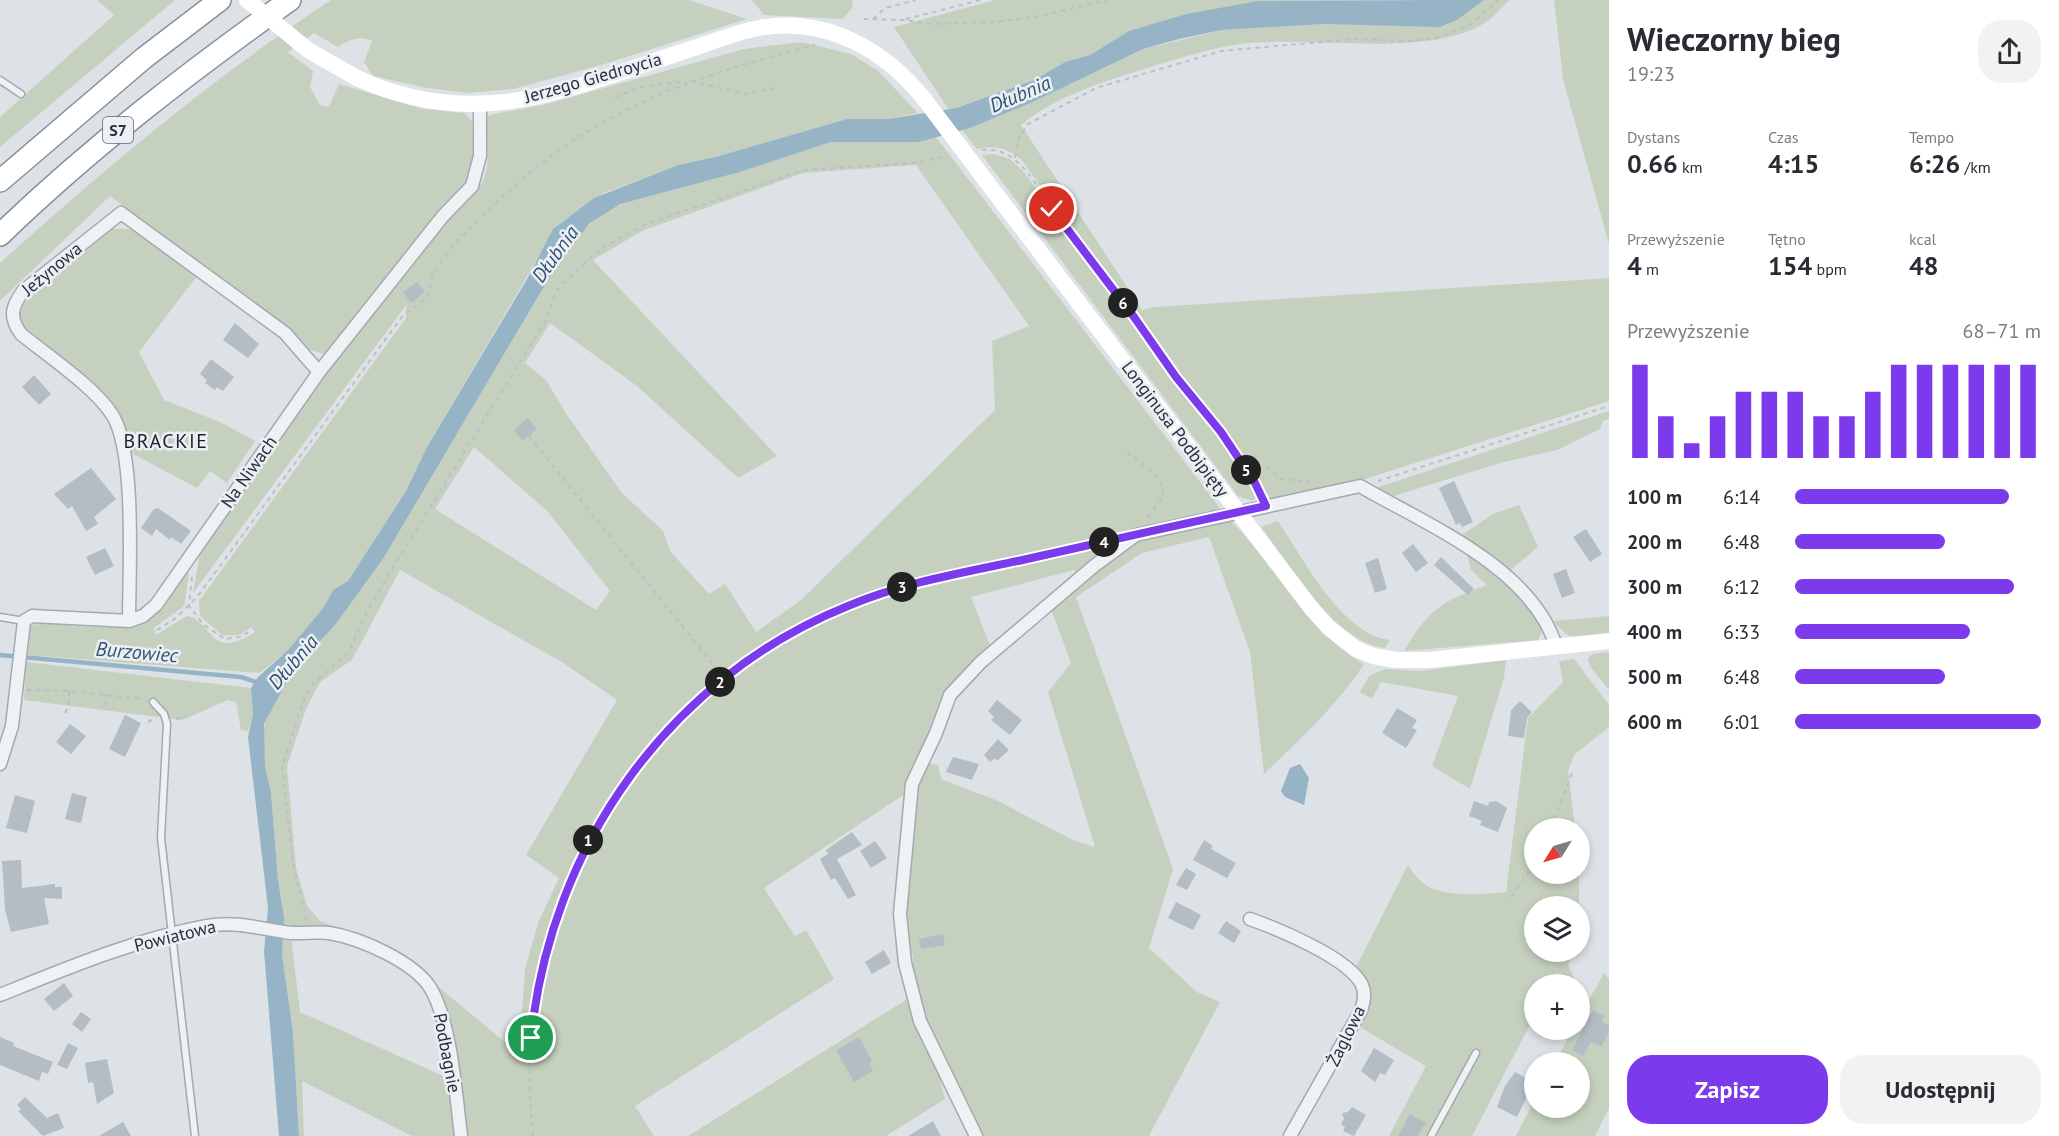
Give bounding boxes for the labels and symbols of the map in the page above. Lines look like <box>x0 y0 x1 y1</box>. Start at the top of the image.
street label: Jerzego Giedroycia <box>521 47 664 108</box>
water label: Dłubnia <box>986 69 1055 118</box>
road number: S7 <box>103 117 133 143</box>
pin <box>1026 183 1077 234</box>
water label: Dłubnia <box>526 220 584 287</box>
street label: Jeżynowa <box>16 237 87 301</box>
pin: 6 <box>1108 288 1138 318</box>
street label: Longinusa Podbipięty <box>1117 356 1234 502</box>
district label: BRACKIE <box>124 428 208 454</box>
street label: Na Niwach <box>215 431 282 512</box>
pin: 5 <box>1231 455 1261 485</box>
pin: 4 <box>1089 527 1119 557</box>
pin: 3 <box>887 572 917 602</box>
water label: Dłubnia <box>262 629 324 695</box>
water label: Burzowiec <box>95 635 180 669</box>
pin: 2 <box>705 667 735 697</box>
north arrow <box>1524 818 1590 884</box>
pin: 1 <box>573 825 603 855</box>
street label: Powiatowa <box>132 914 218 957</box>
street label: Żaglowa <box>1321 1002 1370 1070</box>
street label: Podbagnie <box>428 1011 466 1095</box>
pin <box>505 1012 556 1063</box>

